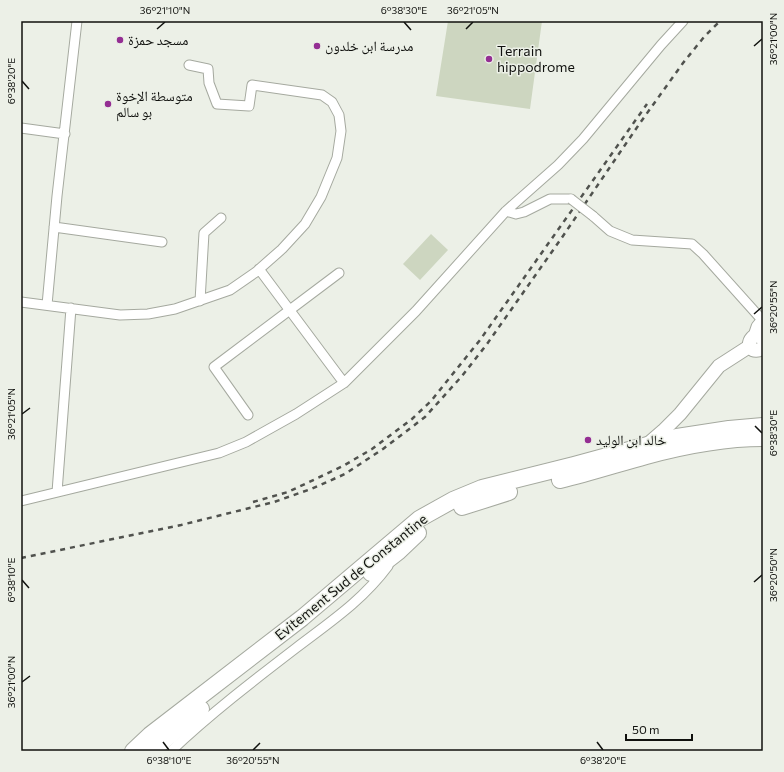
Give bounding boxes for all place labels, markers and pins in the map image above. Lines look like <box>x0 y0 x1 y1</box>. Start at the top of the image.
place label: مسجد حمزة <box>128 31 188 49</box>
marker: مسجد حمزة <box>115 35 125 45</box>
place label: مدرسة ابن خلدون <box>325 37 413 55</box>
marker: مدرسة ابن خلدون <box>312 41 322 51</box>
place label: Terrain hippodrome <box>497 42 575 75</box>
marker: Terrain hippodrome <box>484 54 494 64</box>
place label: متوسطة الإخوة بو سالم <box>116 87 193 122</box>
marker: متوسطة الإخوة بو سالم <box>103 99 113 109</box>
place label: خالد ابن الوليد <box>596 431 666 449</box>
marker: خالد ابن الوليد <box>583 435 593 445</box>

